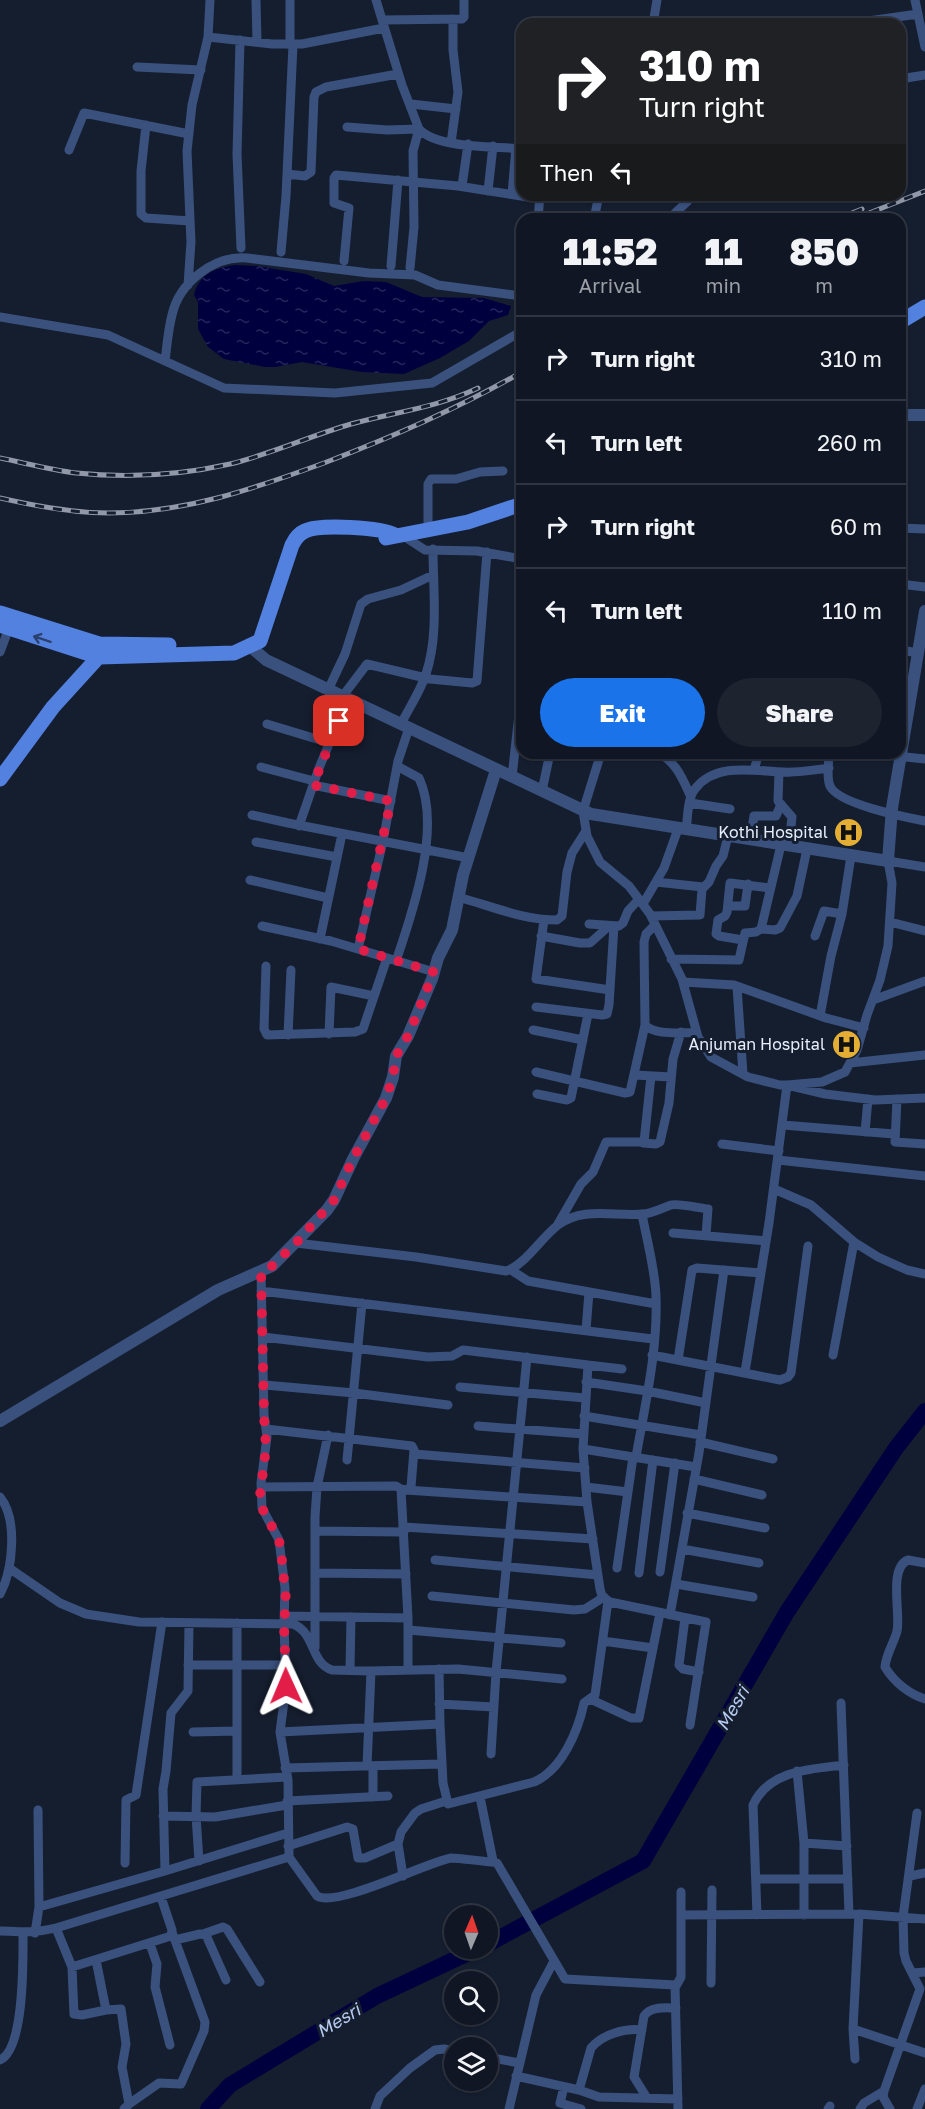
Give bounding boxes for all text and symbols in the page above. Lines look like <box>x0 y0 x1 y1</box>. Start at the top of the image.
text: 310 m <box>639 40 761 90</box>
icon: right <box>540 42 618 120</box>
text: Turn right <box>639 91 765 123</box>
icon: left <box>605 156 638 189</box>
text: Then <box>540 159 593 186</box>
text: 11:52 <box>563 230 658 273</box>
text: 11 <box>704 230 742 273</box>
text: 850 <box>789 230 859 273</box>
text: Arrival <box>579 273 642 297</box>
text: min <box>706 273 741 297</box>
text: m <box>815 273 833 297</box>
icon: right <box>540 342 573 375</box>
text: Turn right <box>591 345 695 372</box>
text: 310 m <box>820 345 882 372</box>
icon: left <box>540 426 573 459</box>
text: Turn left <box>591 429 682 456</box>
text: 260 m <box>817 429 882 456</box>
icon: right <box>540 510 573 543</box>
text: Turn right <box>591 513 695 540</box>
text: 60 m <box>830 513 882 540</box>
icon: left <box>540 594 573 627</box>
text: Turn left <box>591 597 682 624</box>
text: 110 m <box>822 597 882 624</box>
one-way arrow <box>33 633 52 644</box>
button: Exit <box>540 678 705 747</box>
button: Share <box>717 678 882 747</box>
pin <box>313 695 364 746</box>
icon: arrive <box>322 704 355 737</box>
hospital icon: Kothi Hospital <box>833 816 865 848</box>
place label: Kothi Hospital <box>718 822 828 842</box>
hospital icon: Anjuman Hospital <box>830 1028 862 1060</box>
place label: Anjuman Hospital <box>689 1034 825 1054</box>
position arrow <box>254 1654 318 1718</box>
water label: Mesri <box>711 1680 754 1734</box>
north arrow <box>444 1905 498 1959</box>
map controls <box>444 1905 498 2091</box>
button: search <box>444 1971 498 2025</box>
water label: Mesri <box>312 1997 366 2042</box>
button: layers <box>444 2037 498 2091</box>

